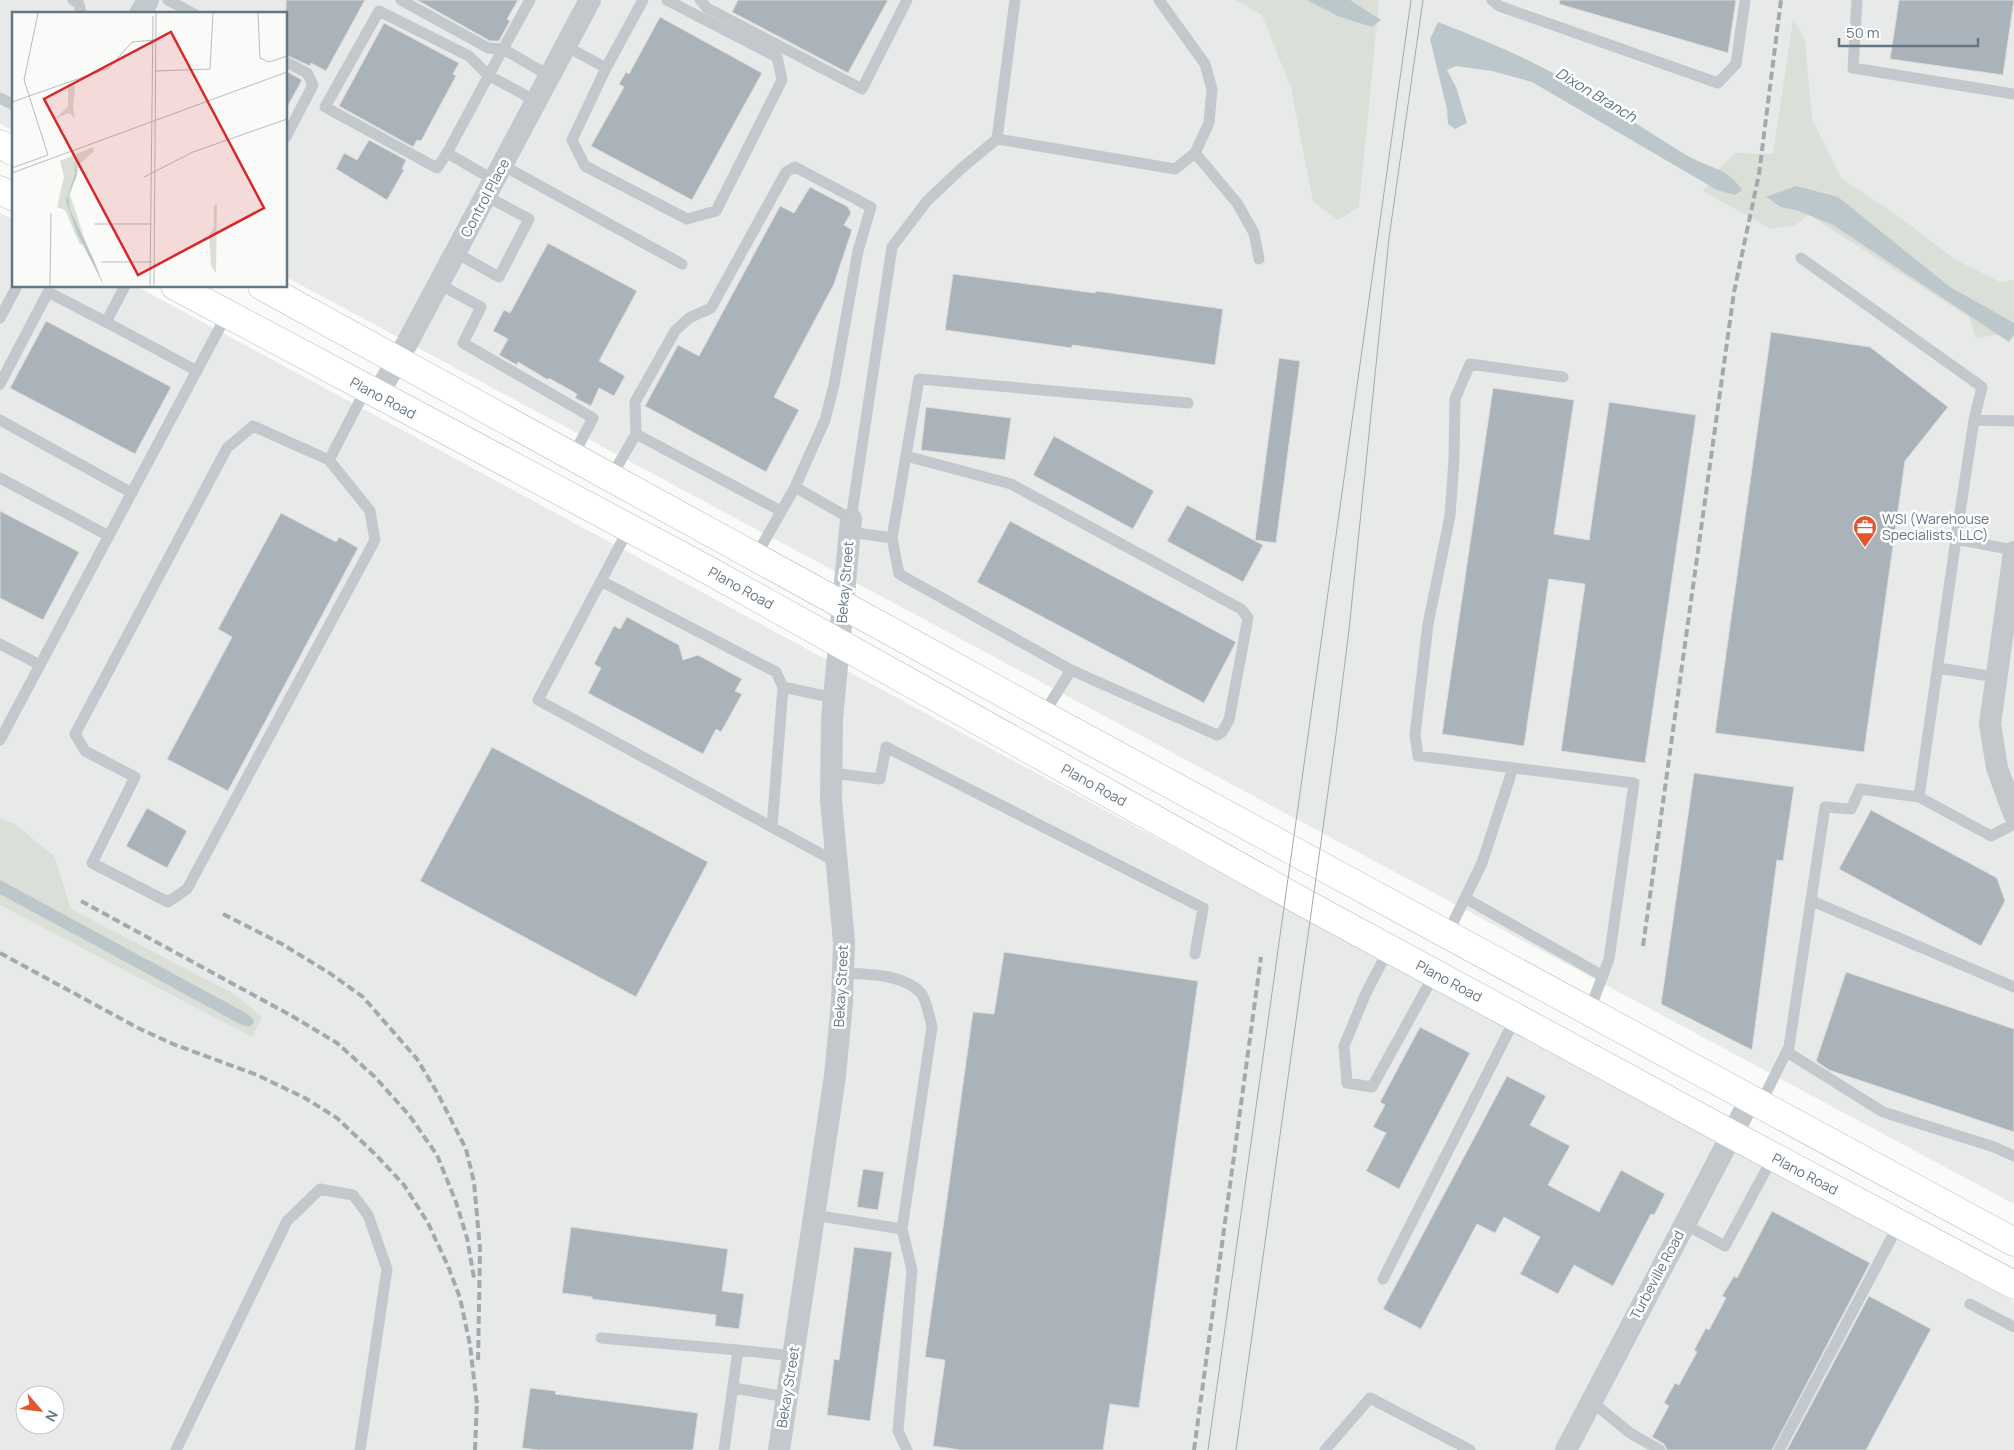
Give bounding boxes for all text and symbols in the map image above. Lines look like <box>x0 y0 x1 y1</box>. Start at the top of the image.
inset map <box>12 12 288 288</box>
scale bar <box>1839 15 1978 47</box>
text: 50 m <box>1846 22 1880 43</box>
water label: Dixon Branch <box>1552 62 1641 127</box>
street label: Control Place <box>456 155 513 241</box>
street label: Plano Road <box>347 372 420 423</box>
place label: WSI (Warehouse Specialists, LLC) <box>1882 509 1989 544</box>
office icon: WSI (Warehouse Specialists, LLC) <box>1852 514 1878 548</box>
street label: Bekay Street <box>831 540 858 624</box>
street label: Plano Road <box>705 562 777 613</box>
street label: Plano Road <box>1058 759 1130 810</box>
street label: Bekay Street <box>829 944 852 1028</box>
street label: Plano Road <box>1413 955 1486 1006</box>
street label: Plano Road <box>1769 1148 1842 1199</box>
street label: Turbeville Road <box>1625 1227 1688 1323</box>
street label: Bekay Street <box>772 1344 803 1429</box>
north arrow <box>15 1385 65 1435</box>
text: N <box>41 1407 63 1425</box>

